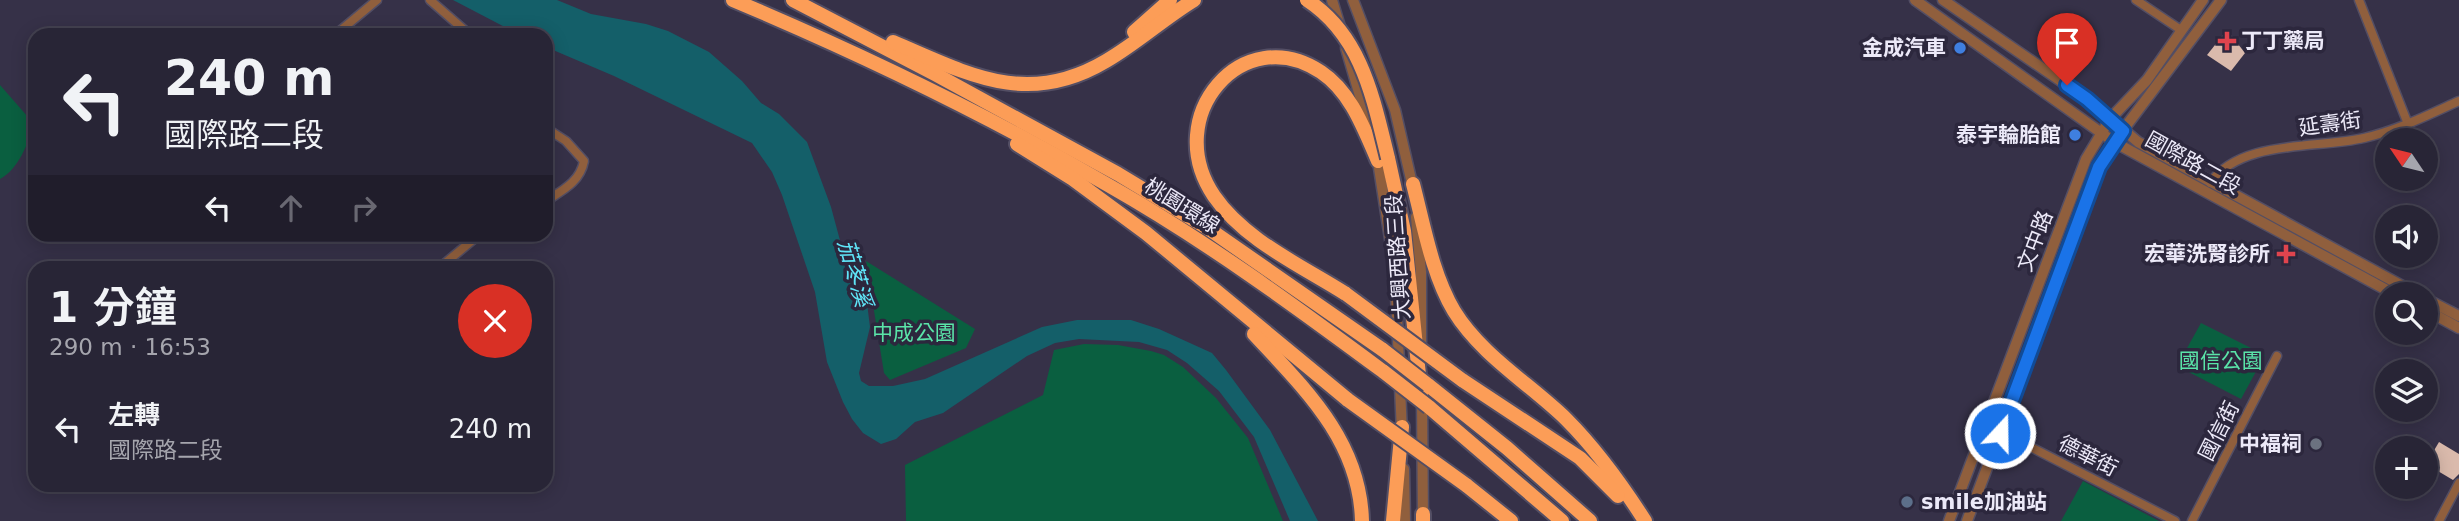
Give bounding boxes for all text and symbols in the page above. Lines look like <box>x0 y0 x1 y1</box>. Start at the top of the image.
pin <box>2037 13 2097 85</box>
icon: arrive <box>2048 24 2086 62</box>
place label: 丁丁藥局 <box>2241 29 2325 53</box>
marker: 丁丁藥局 <box>2219 33 2235 49</box>
place label: 金成汽車 <box>1862 36 1946 60</box>
marker: 金成汽車 <box>1952 40 1968 56</box>
text: 240 m <box>164 50 334 107</box>
icon: left <box>49 56 140 147</box>
street label: 延壽街 <box>2297 108 2363 140</box>
text: 國際路二段 <box>164 116 324 154</box>
place label: 泰宇輪胎館 <box>1956 123 2061 147</box>
marker: 泰宇輪胎館 <box>2067 127 2083 143</box>
street label: 國際路二段 <box>2141 127 2245 199</box>
north arrow <box>2375 128 2438 191</box>
map controls <box>2375 128 2438 499</box>
street label: 桃園環線 <box>1140 174 1224 238</box>
icon: left <box>199 189 237 227</box>
icon: ahead <box>272 189 310 227</box>
icon: right <box>345 189 383 227</box>
street label: 大興西路三段 <box>1382 193 1414 321</box>
button: sound <box>2375 205 2438 268</box>
street label: 文中路 <box>2013 207 2057 275</box>
water label: 茄苳溪 <box>833 236 878 313</box>
place label: 宏華洗腎診所 <box>2144 242 2270 266</box>
marker: 宏華洗腎診所 <box>2276 244 2296 264</box>
button: search <box>2375 282 2438 345</box>
text: 1 分鐘 <box>49 283 177 332</box>
button: close <box>458 284 532 358</box>
park label: 中成公園 <box>872 321 956 345</box>
text: 290 m · 16:53 <box>49 334 211 360</box>
park label: 國信公園 <box>2179 349 2263 373</box>
button: layers <box>2375 359 2438 422</box>
position arrow <box>1963 396 2037 470</box>
street label: 國信街 <box>2194 397 2244 465</box>
text: 左轉 <box>108 400 160 430</box>
icon: left <box>49 410 87 448</box>
text: 240 m <box>449 414 532 444</box>
street label: 德華街 <box>2054 431 2122 481</box>
place label: 中福祠 <box>2239 432 2302 456</box>
marker: 中福祠 <box>2308 436 2324 452</box>
button: + <box>2375 436 2438 499</box>
text: 國際路二段 <box>108 437 223 463</box>
place label: smile加油站 <box>1921 490 2047 514</box>
marker: smile加油站 <box>1899 494 1915 510</box>

